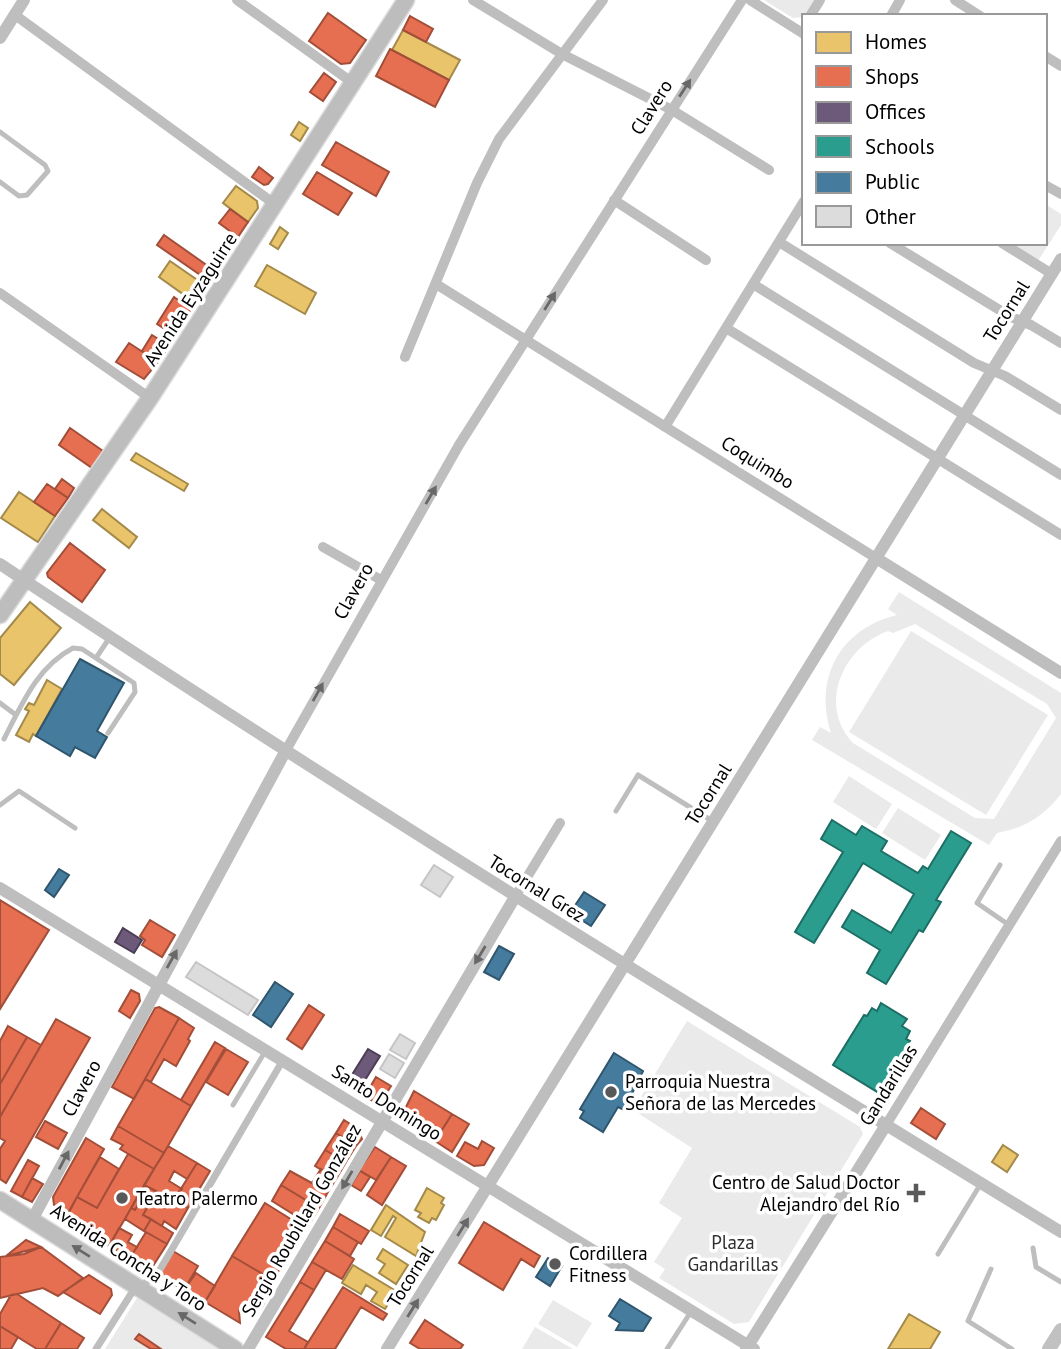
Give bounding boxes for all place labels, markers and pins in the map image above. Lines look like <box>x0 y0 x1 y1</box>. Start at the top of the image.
place label: Parroquia Nuestra Señora de las Mercedes <box>625 1069 816 1115</box>
marker: Parroquia Nuestra Señora de las Mercedes <box>603 1084 619 1100</box>
place label: Centro de Salud Doctor Alejandro del Río <box>712 1170 901 1216</box>
marker: Centro de Salud Doctor Alejandro del Río <box>906 1183 926 1203</box>
place label: Teatro Palermo <box>136 1186 258 1210</box>
marker: Teatro Palermo <box>114 1190 130 1206</box>
place label: Cordillera Fitness <box>569 1241 648 1287</box>
marker: Cordillera Fitness <box>547 1256 563 1272</box>

